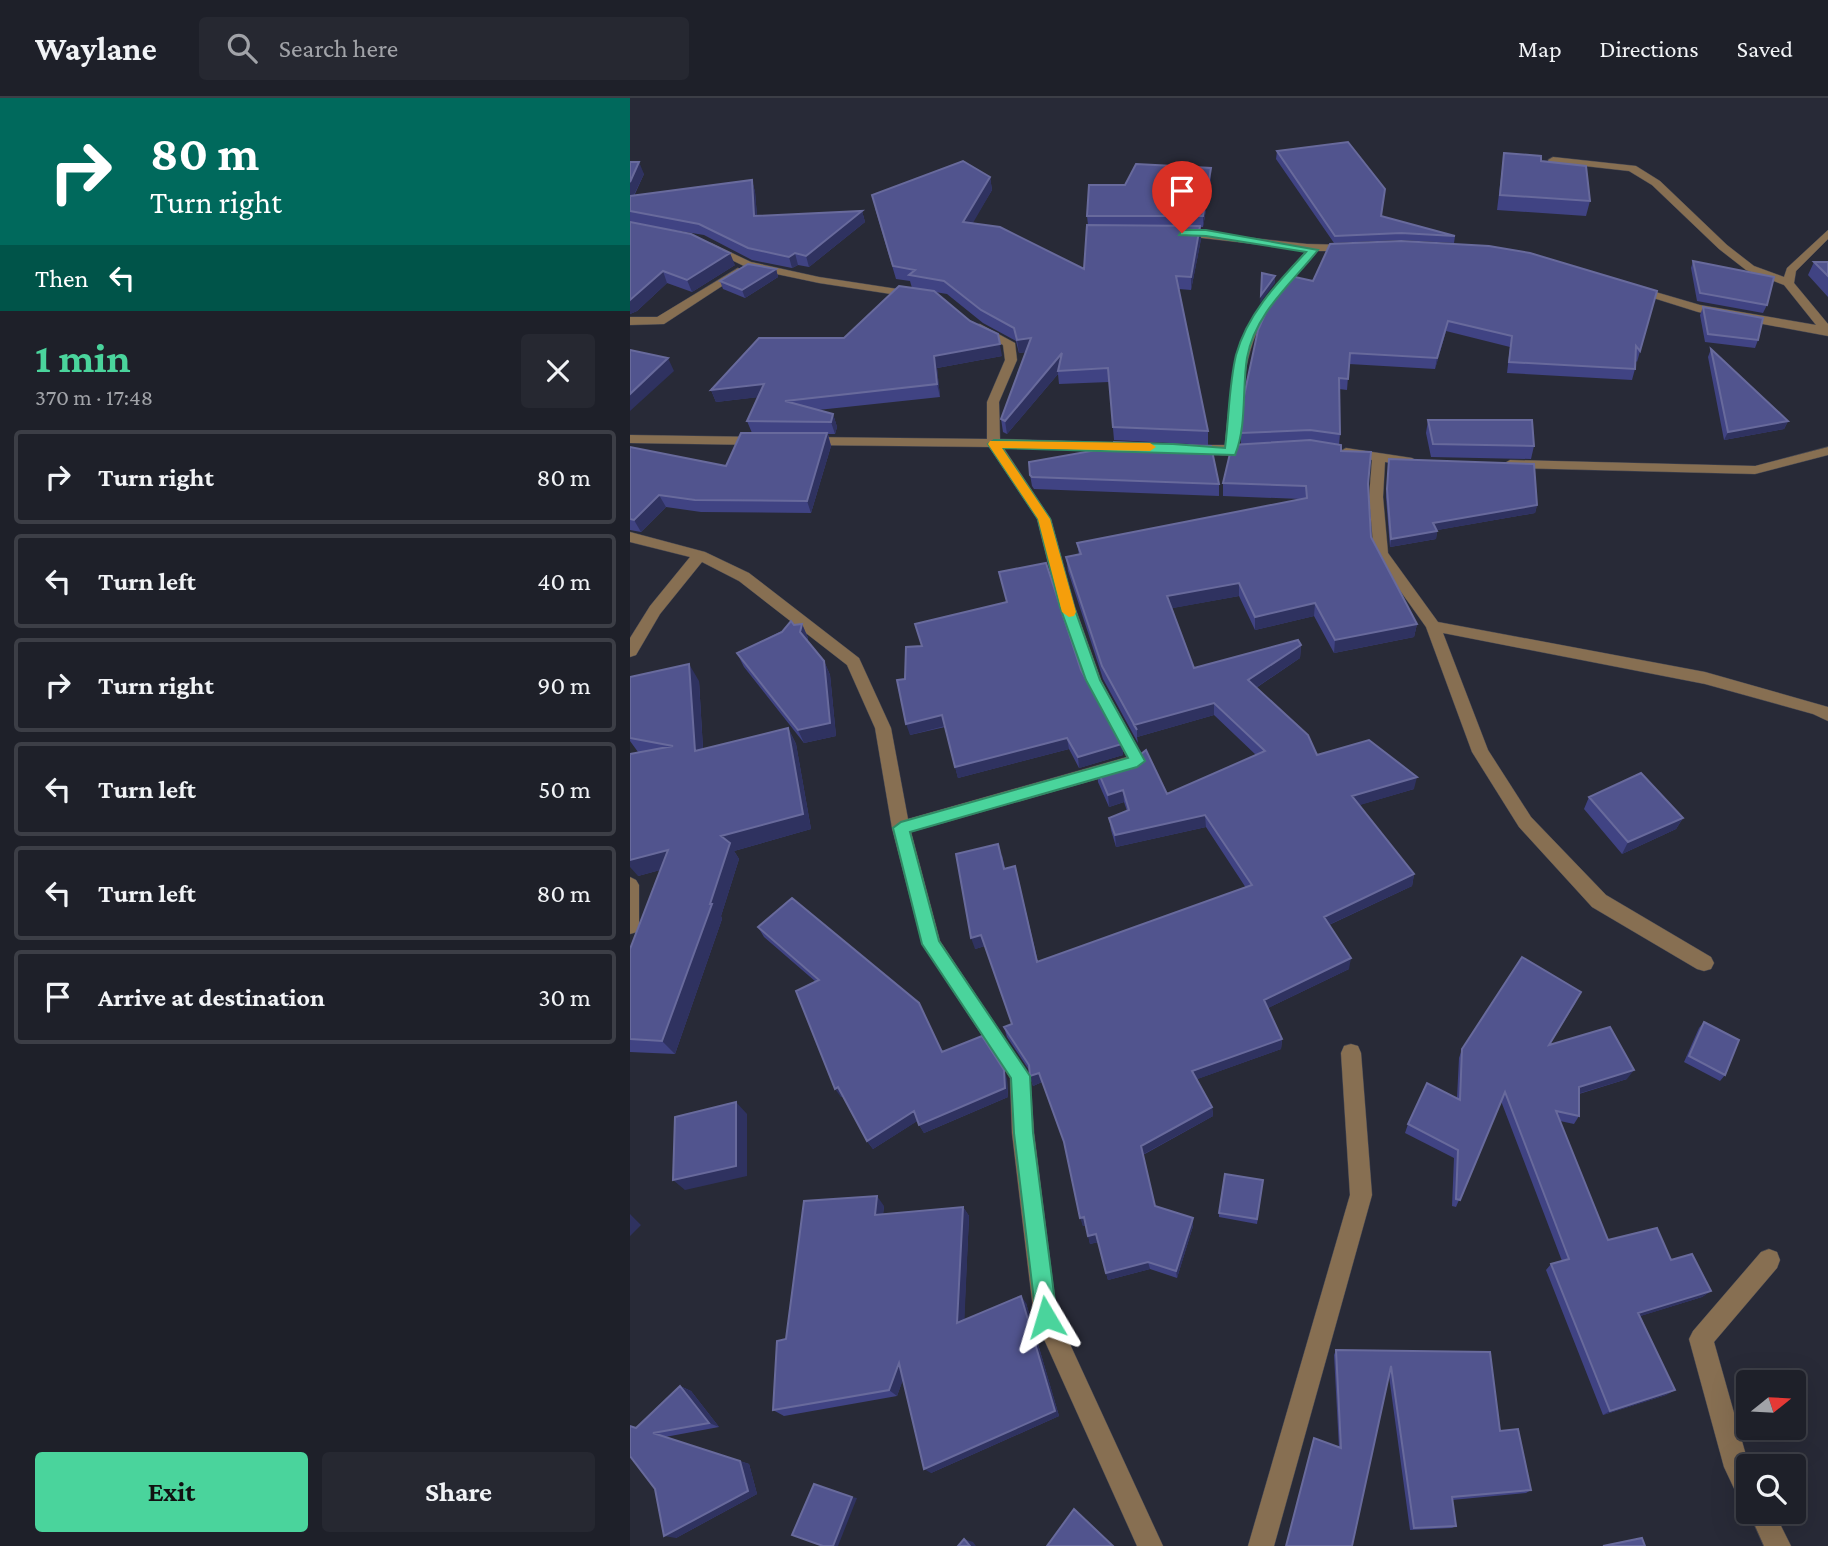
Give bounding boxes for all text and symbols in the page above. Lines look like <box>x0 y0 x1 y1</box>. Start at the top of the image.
search box <box>199 17 689 80</box>
icon: search <box>223 29 261 67</box>
text: Waylane <box>35 30 157 67</box>
text: Search here <box>279 34 398 63</box>
text: Map <box>1518 35 1562 62</box>
text: Directions <box>1600 35 1699 62</box>
text: Saved <box>1737 35 1793 62</box>
icon: right <box>35 126 126 217</box>
text: 80 m <box>150 126 259 181</box>
pin <box>1152 161 1212 233</box>
icon: arrive <box>1163 172 1201 210</box>
text: Turn right <box>150 184 282 220</box>
icon: left <box>103 259 141 297</box>
text: Then <box>35 264 89 293</box>
text: 1 min <box>35 334 131 381</box>
button: close <box>521 334 595 408</box>
text: 370 m · 17:48 <box>35 384 153 410</box>
icon: right <box>39 458 77 496</box>
text: Turn right <box>98 463 214 492</box>
text: 80 m <box>537 463 591 492</box>
icon: left <box>39 562 77 600</box>
text: Turn left <box>98 567 196 596</box>
text: 40 m <box>537 567 591 596</box>
icon: right <box>39 666 77 704</box>
text: Turn right <box>98 671 214 700</box>
text: 90 m <box>537 671 591 700</box>
icon: left <box>39 770 77 808</box>
text: Turn left <box>98 775 196 804</box>
text: 50 m <box>538 775 591 804</box>
icon: left <box>39 874 77 912</box>
text: Turn left <box>98 879 196 908</box>
text: 80 m <box>537 879 591 908</box>
icon: arrive <box>39 978 77 1016</box>
text: Arrive at destination <box>98 983 325 1012</box>
text: 30 m <box>538 983 591 1012</box>
position arrow <box>1009 1280 1083 1354</box>
north arrow <box>1736 1370 1806 1440</box>
map controls <box>1736 1370 1806 1524</box>
button: Exit <box>35 1452 308 1532</box>
button: Share <box>322 1452 595 1532</box>
button: search <box>1736 1454 1806 1524</box>

